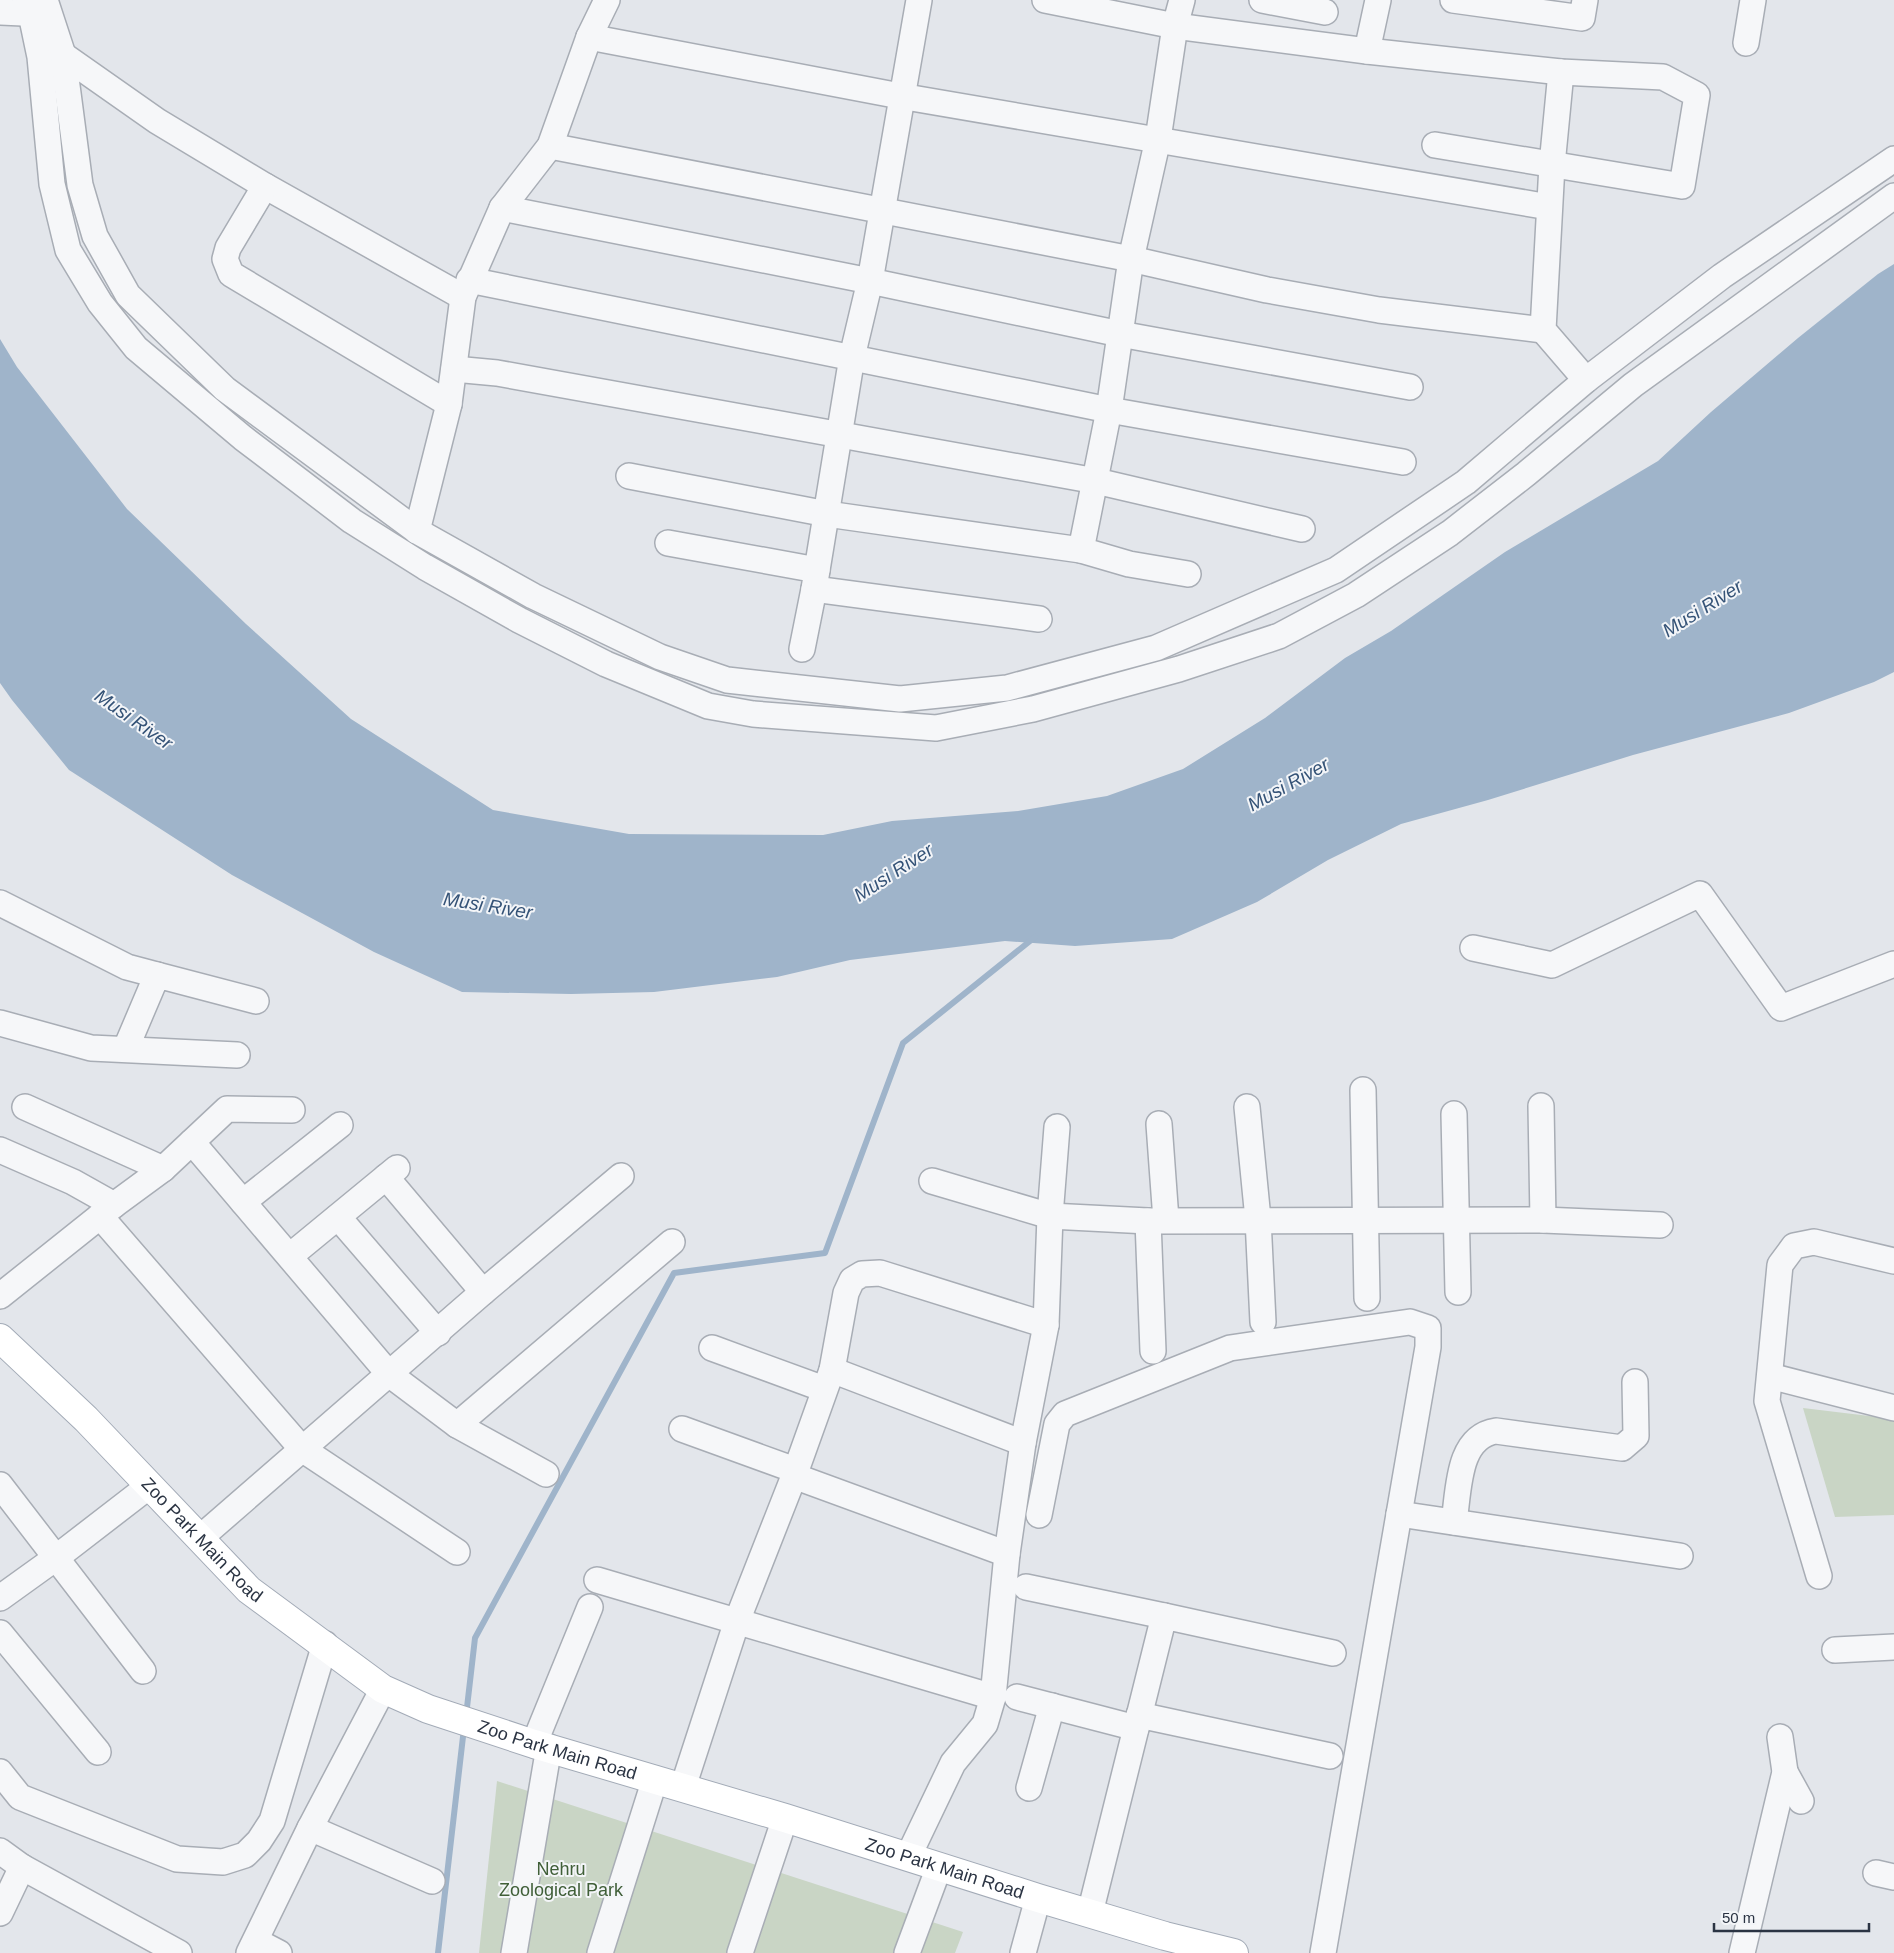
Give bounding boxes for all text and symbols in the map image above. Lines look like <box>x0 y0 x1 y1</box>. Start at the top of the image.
water label: Musi River <box>1659 575 1746 641</box>
water label: Musi River <box>91 685 177 754</box>
water label: Musi River <box>1244 753 1333 815</box>
water label: Musi River <box>850 839 937 906</box>
water label: Musi River <box>442 888 535 923</box>
street label: Zoo Park Main Road <box>138 1474 266 1606</box>
street label: Zoo Park Main Road <box>475 1716 639 1784</box>
street label: Zoo Park Main Road <box>863 1834 1026 1903</box>
park label: Nehru Zoological Park <box>499 1859 624 1900</box>
scale bar <box>1714 1900 1869 1932</box>
text: 50 m <box>1722 1909 1755 1926</box>

